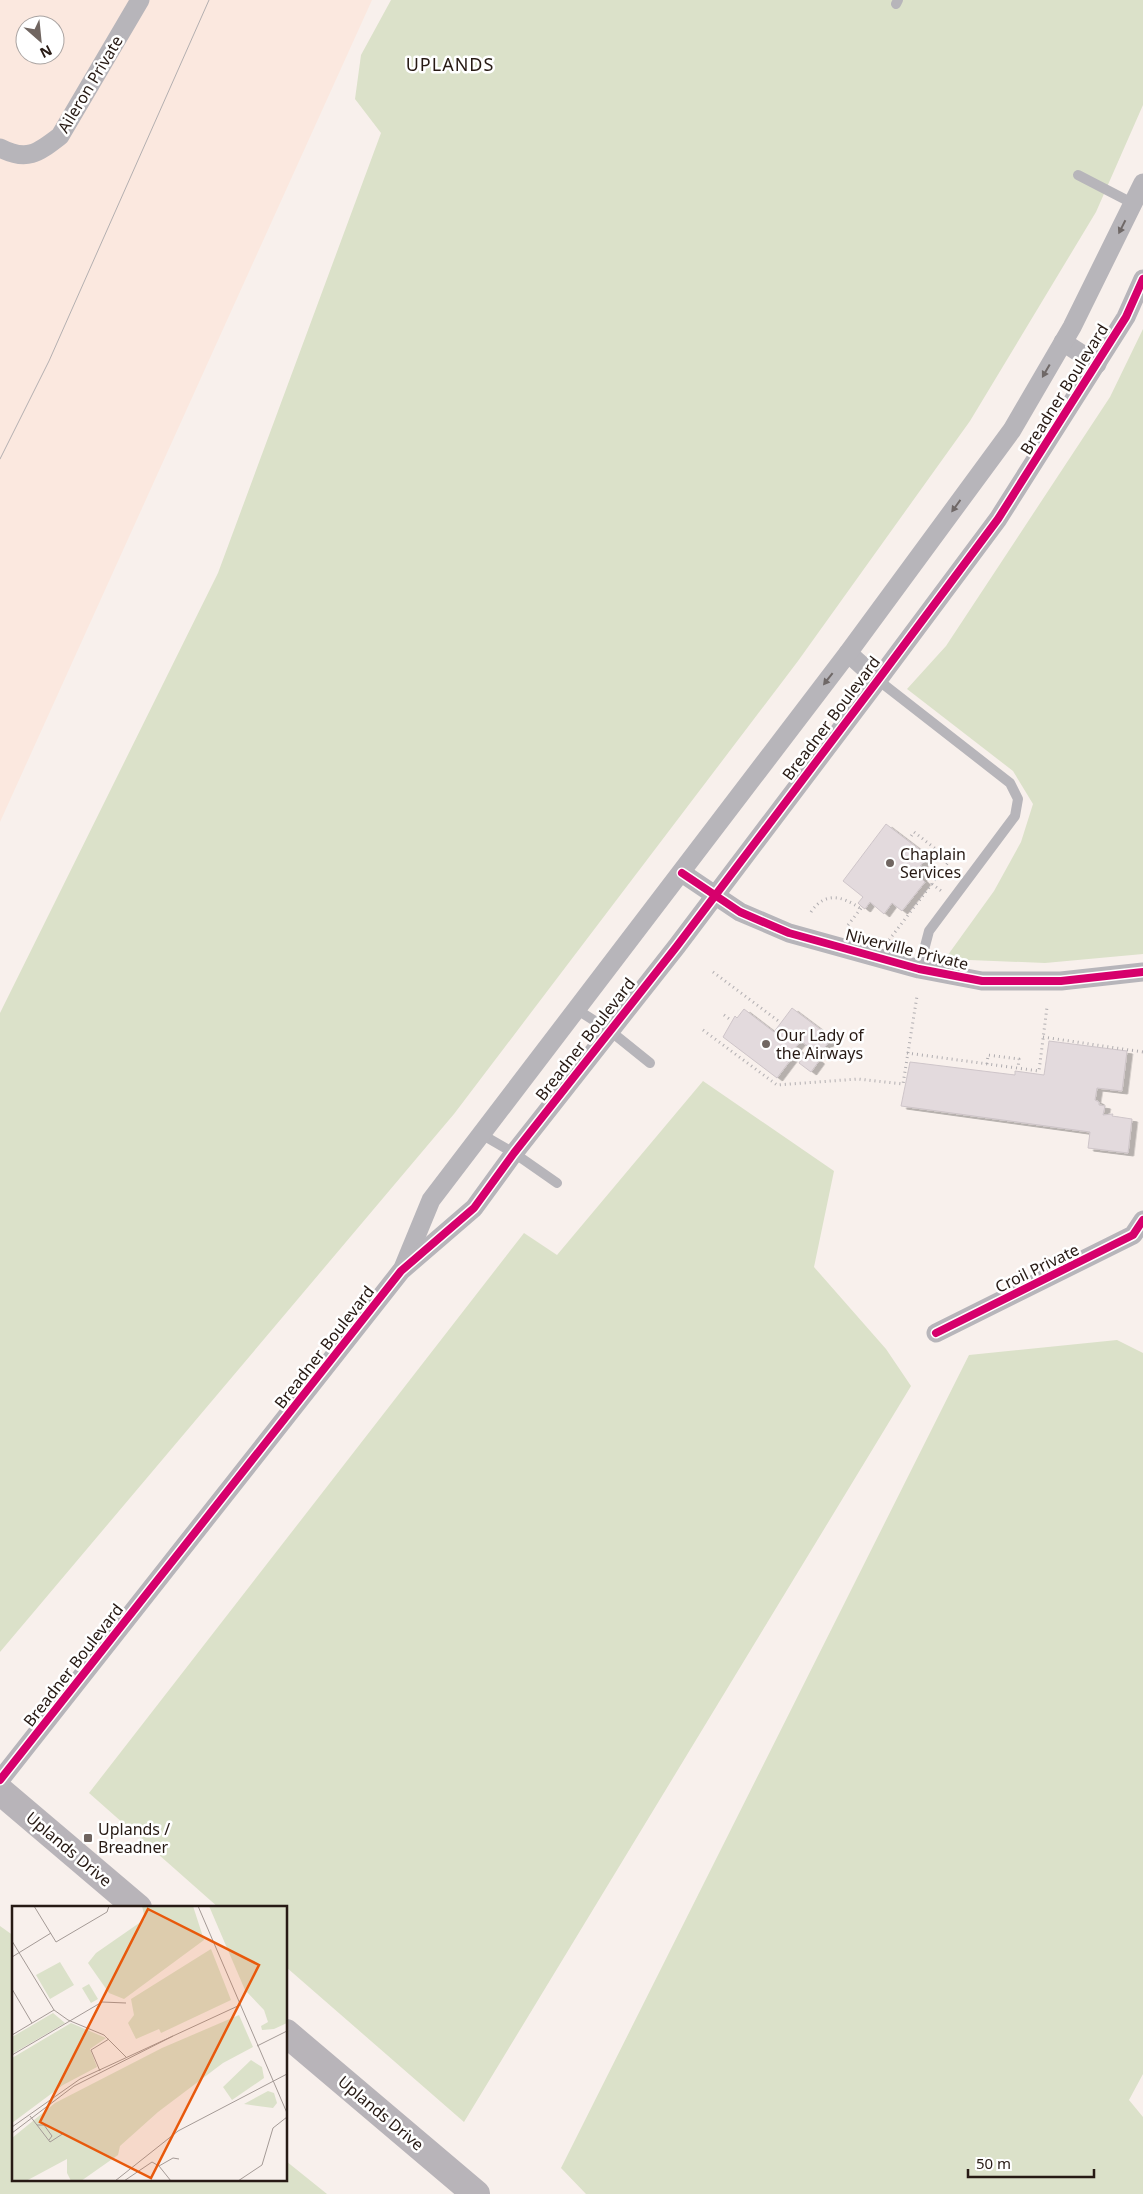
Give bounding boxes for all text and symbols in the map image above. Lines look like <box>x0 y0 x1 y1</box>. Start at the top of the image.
north arrow <box>15 15 65 65</box>
street label: Aileron Private <box>52 31 128 137</box>
text: N <box>37 41 56 63</box>
district label: UPLANDS <box>406 52 494 76</box>
one-way arrow <box>1118 220 1126 234</box>
street label: Breadner Boulevard <box>1015 319 1113 459</box>
one-way arrow <box>1042 364 1050 378</box>
one-way arrow <box>951 499 961 513</box>
street label: Breadner Boulevard <box>777 651 885 785</box>
one-way arrow <box>823 672 834 685</box>
place label: Chaplain Services <box>900 843 966 883</box>
marker: Chaplain Services <box>884 857 896 869</box>
street label: Niverville Private <box>843 923 971 975</box>
street label: Breadner Boulevard <box>530 973 640 1105</box>
place label: Our Lady of the Airways <box>776 1024 865 1064</box>
marker: Our Lady of the Airways <box>760 1038 772 1050</box>
street label: Croil Private <box>991 1238 1083 1298</box>
street label: Breadner Boulevard <box>269 1281 379 1413</box>
street label: Breadner Boulevard <box>18 1599 128 1731</box>
street label: Uplands Drive <box>21 1807 117 1891</box>
place label: Uplands / Breadner <box>98 1818 170 1858</box>
marker: Uplands / Breadner <box>82 1832 94 1844</box>
inset map <box>12 1906 288 2182</box>
street label: Uplands Drive <box>333 2071 429 2155</box>
scale bar <box>968 2146 1094 2178</box>
text: 50 m <box>976 2153 1011 2173</box>

